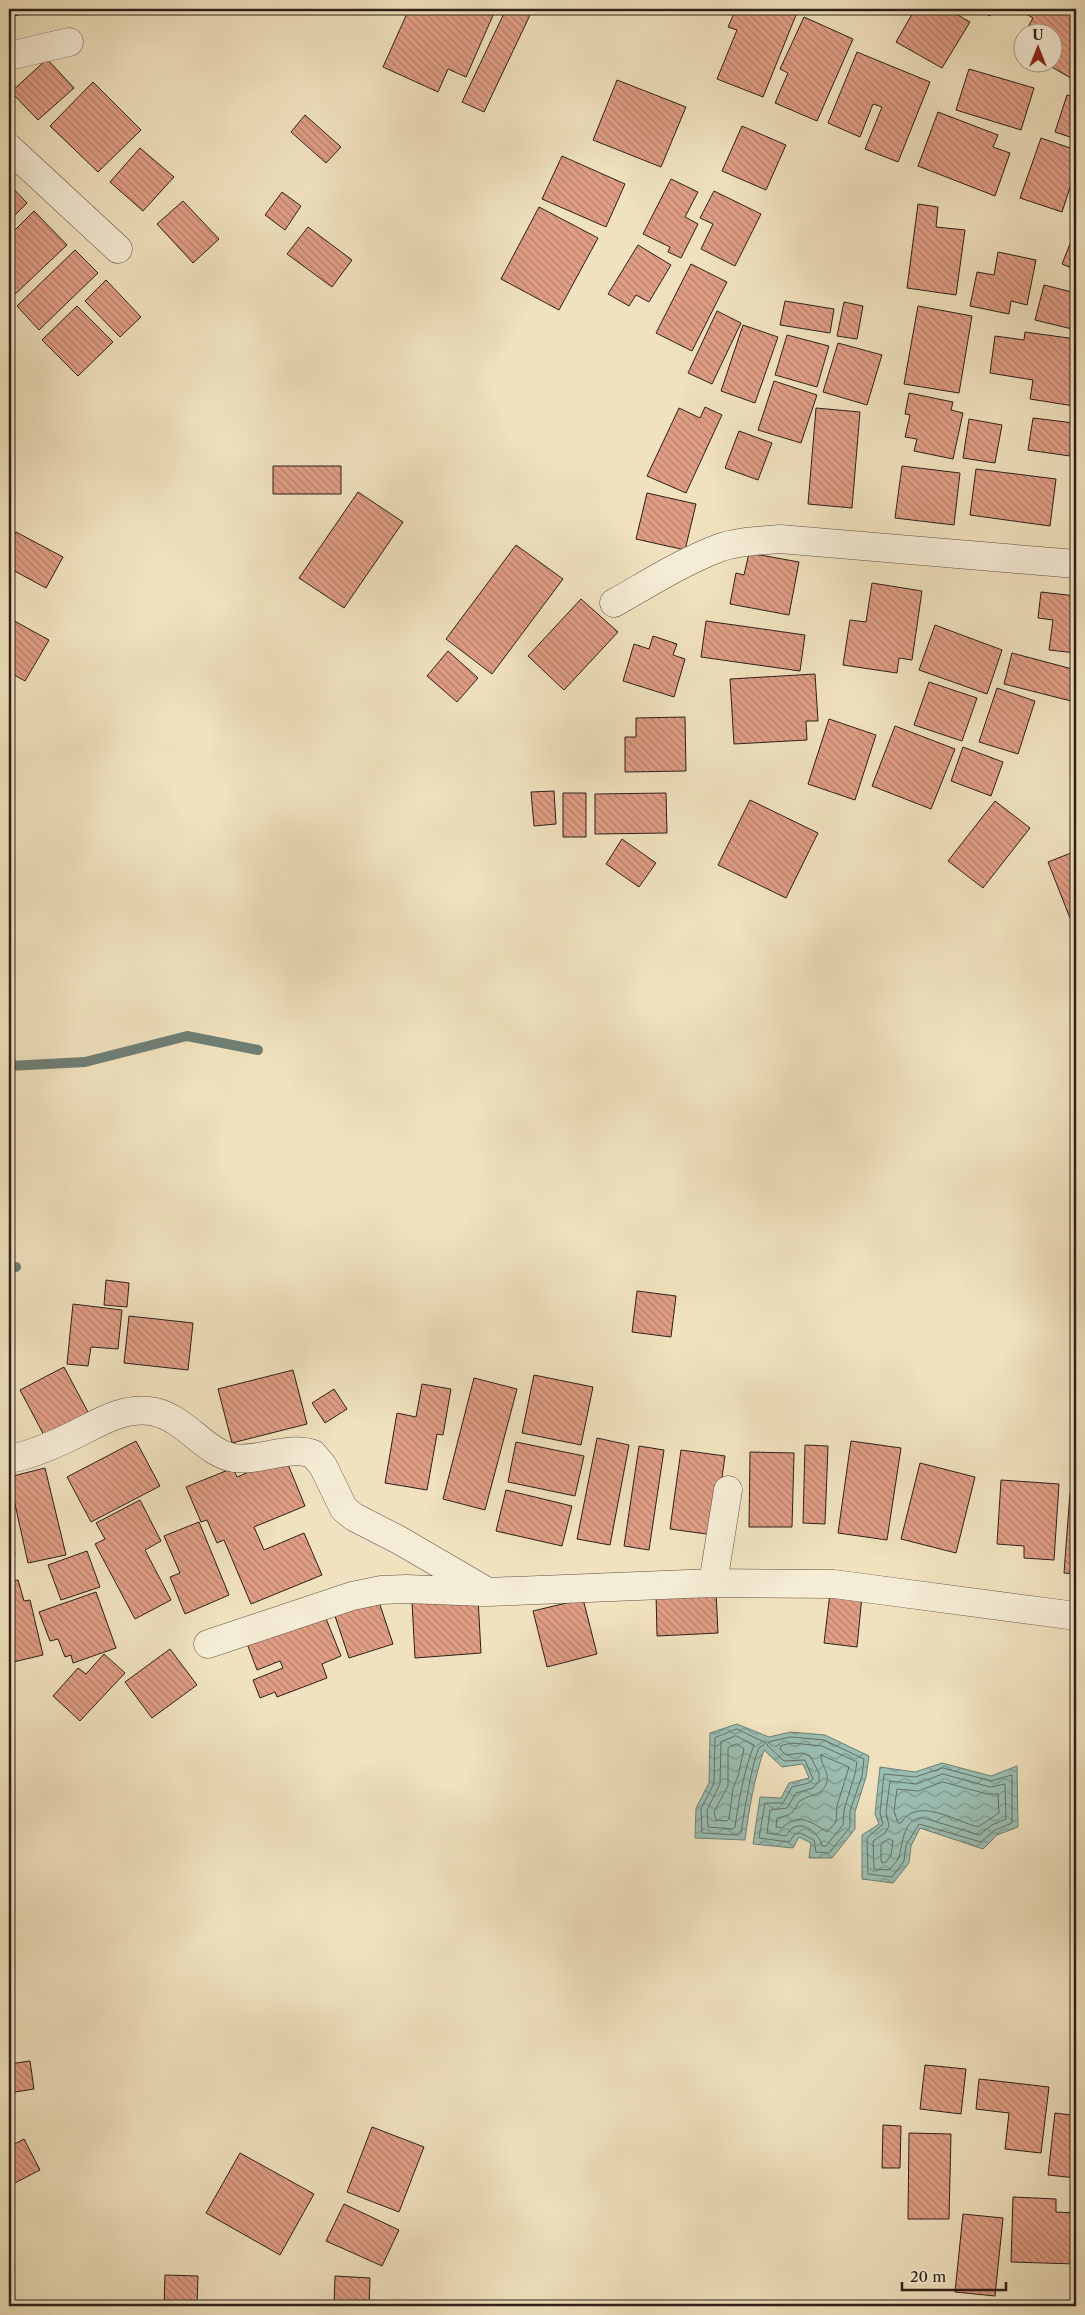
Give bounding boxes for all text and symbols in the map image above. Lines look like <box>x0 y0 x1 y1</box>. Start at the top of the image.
north arrow <box>1012 22 1062 72</box>
text: U <box>1032 26 1044 44</box>
scale bar <box>902 2260 1006 2292</box>
text: 20 m <box>910 2267 946 2286</box>

